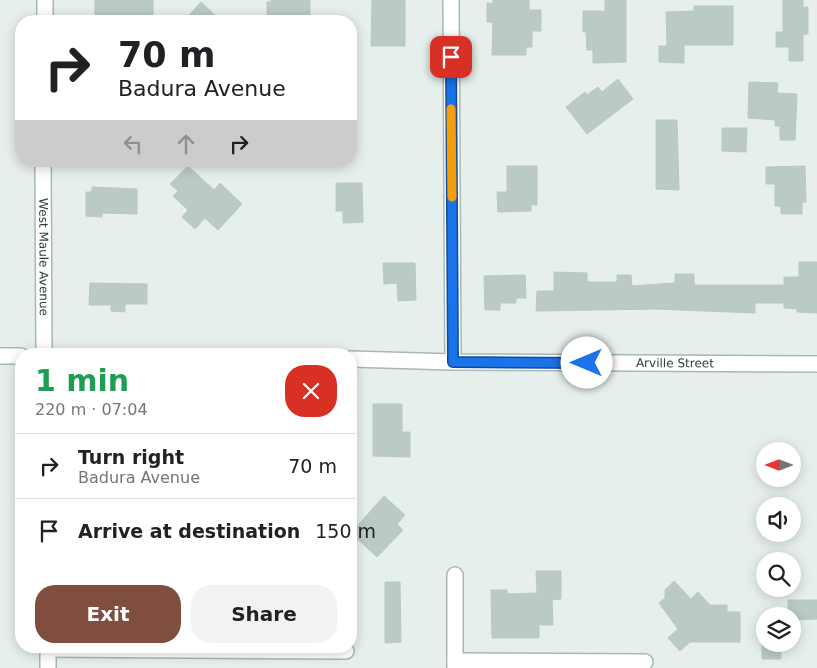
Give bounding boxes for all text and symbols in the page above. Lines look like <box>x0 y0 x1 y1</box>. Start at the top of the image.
icon: right <box>35 35 100 100</box>
text: 70 m <box>118 35 215 75</box>
pin <box>430 36 472 78</box>
icon: arrive <box>437 43 465 71</box>
text: Badura Avenue <box>118 76 286 101</box>
icon: left <box>119 130 147 158</box>
icon: ahead <box>172 130 200 158</box>
icon: right <box>225 130 253 158</box>
street label: West Maule Avenue <box>36 198 51 316</box>
position arrow <box>560 336 612 388</box>
street label: Arville Street <box>636 356 714 370</box>
text: 1 min <box>35 363 129 398</box>
button: close <box>285 365 337 417</box>
text: 220 m · 07:04 <box>35 400 148 419</box>
north arrow <box>756 442 801 488</box>
map controls <box>756 442 801 652</box>
text: Turn right <box>78 446 184 468</box>
icon: right <box>35 452 63 480</box>
text: 70 m <box>288 455 337 477</box>
text: Badura Avenue <box>78 468 200 487</box>
button: sound <box>756 497 801 542</box>
icon: arrive <box>35 517 63 545</box>
text: Arrive at destination <box>78 520 300 542</box>
text: 150 m <box>315 520 376 542</box>
button: search <box>756 552 801 597</box>
button: Exit <box>35 585 181 643</box>
button: Share <box>191 585 337 643</box>
button: layers <box>756 607 801 652</box>

